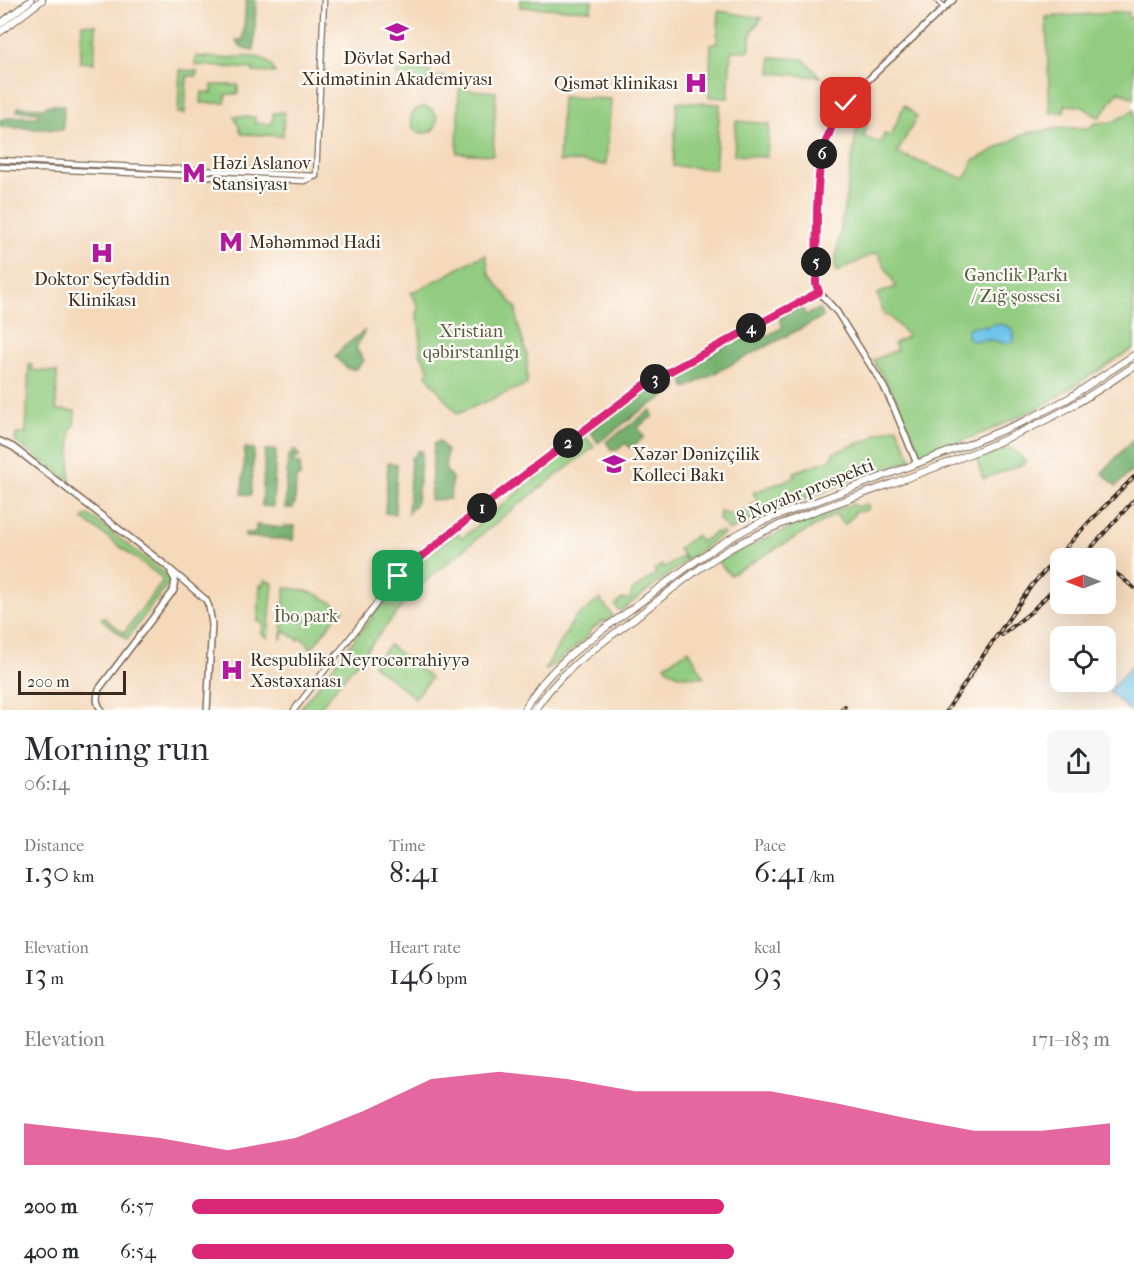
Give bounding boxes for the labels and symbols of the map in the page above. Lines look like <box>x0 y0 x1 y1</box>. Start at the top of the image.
school or university icon: Dövlət Sərhəd Xidmətinin Akademiyası <box>384 19 410 45</box>
place label: Dövlət Sərhəd Xidmətinin Akademiyası <box>301 48 493 90</box>
hospital icon: Qismət klinikası <box>683 70 709 96</box>
place label: Qismət klinikası <box>554 73 679 94</box>
pin <box>820 77 871 128</box>
pin: 6 <box>807 139 837 169</box>
place label: Həzi Aslanov Stansiyası <box>212 153 312 195</box>
metro station icon: Həzi Aslanov Stansiyası <box>181 160 207 186</box>
metro station icon: Məhəmməd Hadi <box>218 229 244 255</box>
place label: Məhəmməd Hadi <box>249 232 382 253</box>
hospital icon: Doktor Seyfәddin Klinikası <box>89 240 115 266</box>
pin: 5 <box>801 247 831 277</box>
park label: Gənclik Parkı / Zığ şossesi <box>964 265 1068 307</box>
place label: Doktor Seyfәddin Klinikası <box>34 269 170 311</box>
pin: 4 <box>736 313 766 343</box>
park label: Xristian qəbirstanlığı <box>423 321 520 363</box>
pin: 3 <box>640 364 670 394</box>
pin: 2 <box>553 428 583 458</box>
place label: Xəzər Dənizçilik Kolleci Bakı <box>632 444 761 486</box>
school or university icon: Xəzər Dənizçilik Kolleci Bakı <box>601 451 627 477</box>
street label: 8 Noyabr prospekti <box>734 454 877 529</box>
pin: 1 <box>467 493 497 523</box>
north arrow <box>1050 548 1116 614</box>
pin <box>372 550 423 601</box>
park label: İbo park <box>274 605 339 627</box>
place label: Respublika Neyrocərrahiyyə Xəstəxanası <box>250 650 469 692</box>
hospital icon: Respublika Neyrocərrahiyyə Xəstəxanası <box>219 657 245 683</box>
scale bar <box>18 668 126 696</box>

